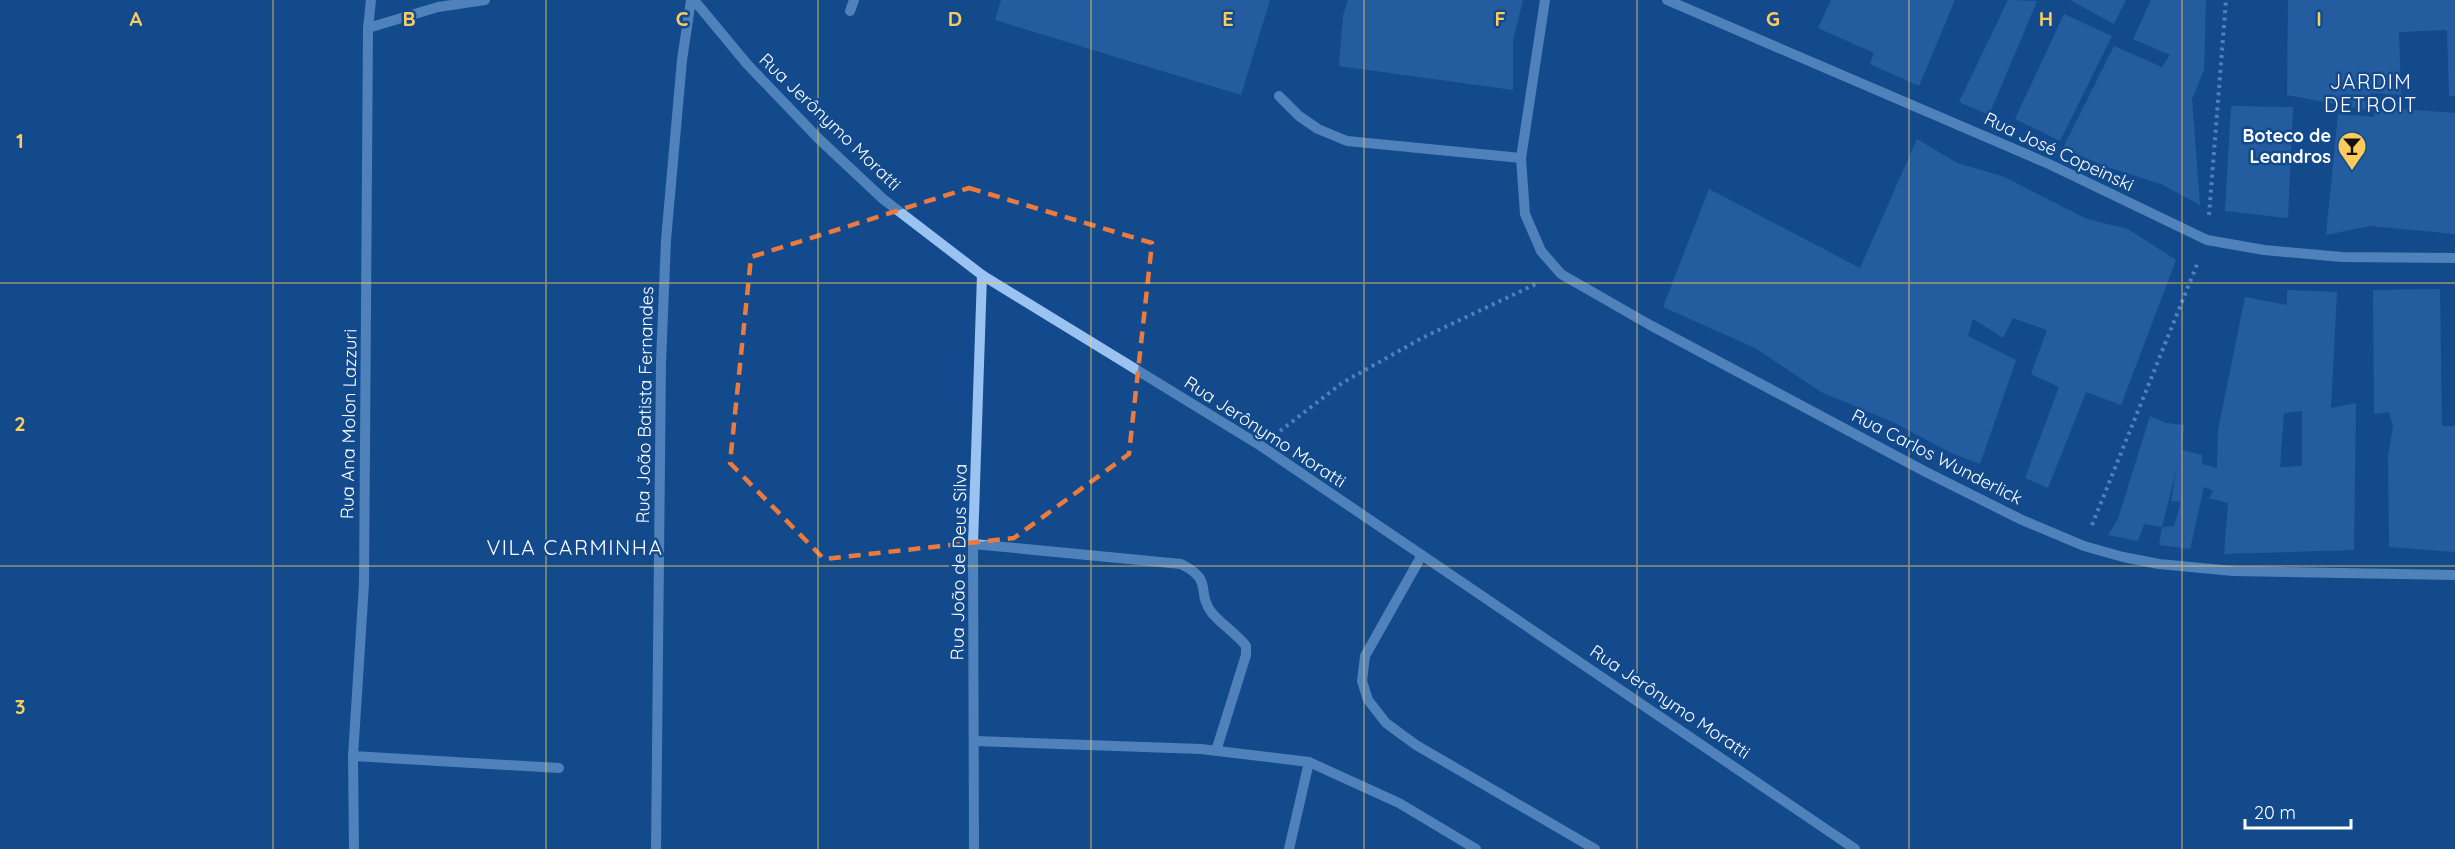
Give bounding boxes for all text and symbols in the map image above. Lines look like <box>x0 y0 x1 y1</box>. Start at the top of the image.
text: A <box>130 6 143 31</box>
text: B <box>402 6 416 31</box>
text: C <box>676 6 689 31</box>
text: D <box>948 6 962 31</box>
text: E <box>1222 6 1234 31</box>
text: F <box>1494 6 1506 31</box>
text: G <box>1766 6 1780 31</box>
text: H <box>2039 6 2053 31</box>
text: I <box>2316 6 2322 31</box>
street label: Rua Jerônymo Moratti <box>755 48 906 195</box>
district label: JARDIM DETROIT <box>2324 69 2418 117</box>
street label: Rua José Copeinski <box>1981 107 2138 196</box>
place label: Boteco de Leandros <box>2243 124 2331 168</box>
text: 1 <box>16 128 24 153</box>
bar icon: Boteco de Leandros <box>2336 130 2368 172</box>
street label: Rua João Batista Fernandes <box>631 286 658 524</box>
street label: Rua Ana Molon Lazzuri <box>335 329 362 519</box>
street label: Rua Jerônymo Moratti <box>1180 371 1351 493</box>
street label: Rua Carlos Wunderlick <box>1848 404 2026 510</box>
text: 2 <box>14 411 26 436</box>
street label: Rua João de Deus Silva <box>945 463 972 661</box>
district label: VILA CARMINHA <box>486 534 664 560</box>
street label: Rua Jerônymo Moratti <box>1586 639 1755 764</box>
text: 3 <box>15 694 25 719</box>
scale bar <box>2245 792 2352 830</box>
text: 20 m <box>2254 801 2296 824</box>

